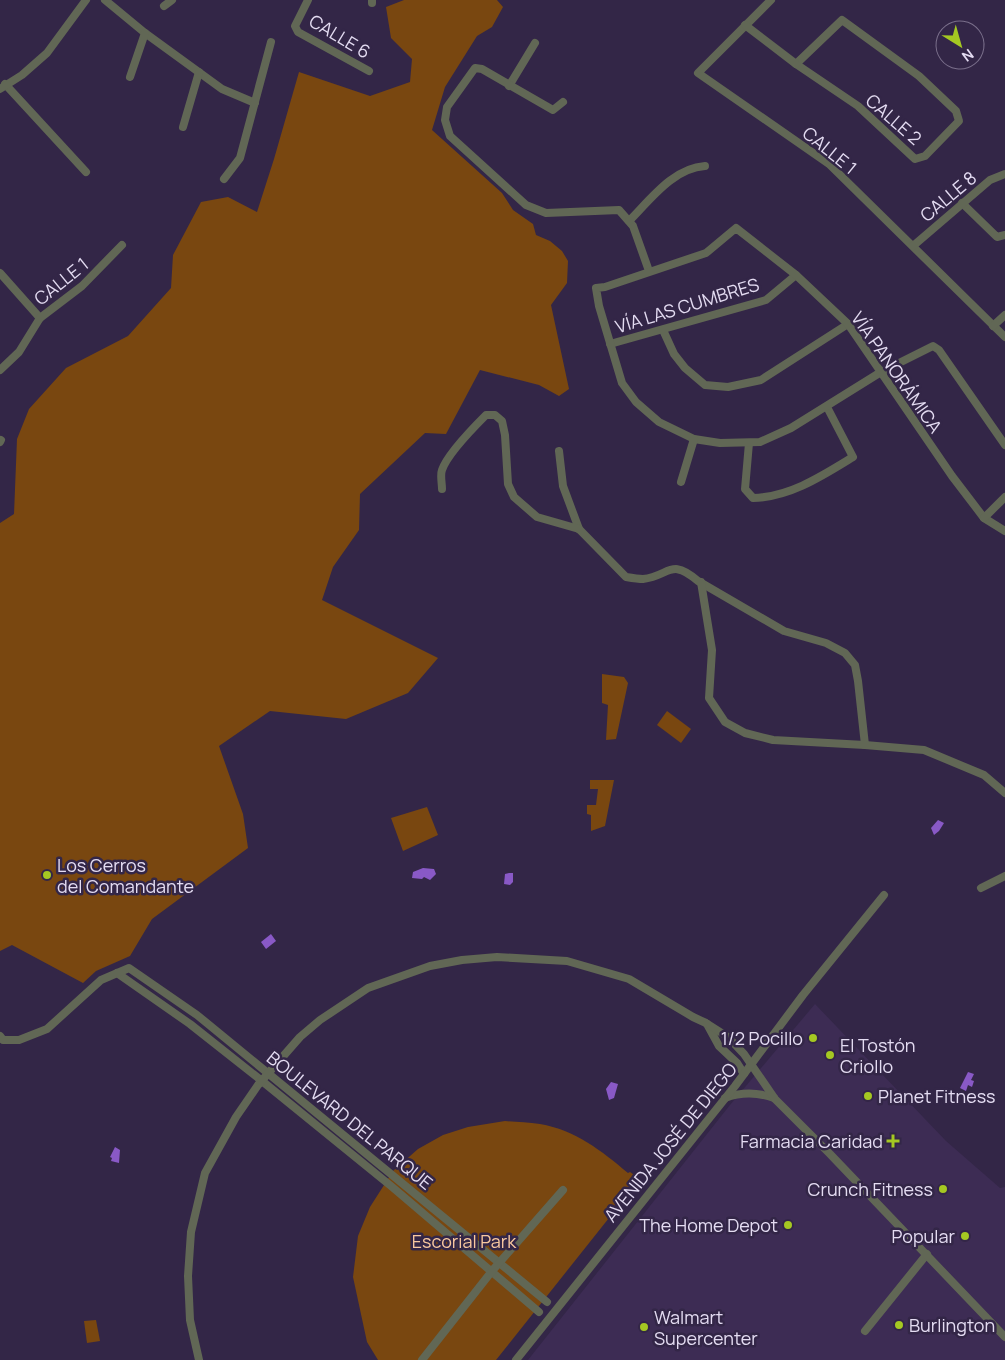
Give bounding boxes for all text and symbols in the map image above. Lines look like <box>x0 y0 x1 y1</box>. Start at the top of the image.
street label: CALLE 6 <box>305 8 375 64</box>
north arrow <box>935 20 985 70</box>
text: N <box>958 45 978 66</box>
street label: CALLE 2 <box>861 88 927 150</box>
street label: CALLE 1 <box>798 121 862 179</box>
street label: CALLE 8 <box>915 165 981 227</box>
street label: CALLE 1 <box>29 252 93 310</box>
street label: VÍA LAS CUMBRES <box>612 272 762 338</box>
street label: VÍA PANORÁMICA <box>846 307 948 438</box>
place label: Los Cerros del Comandante <box>57 853 194 898</box>
marker: Los Cerros del Comandante <box>41 869 53 881</box>
place label: 1/2 Pocillo <box>721 1026 803 1050</box>
marker: 1/2 Pocillo <box>807 1032 819 1044</box>
place label: El Tostón Criollo <box>840 1033 916 1078</box>
street label: BOULEVARD DEL PARQUE <box>262 1046 438 1194</box>
marker: El Tostón Criollo <box>824 1049 836 1061</box>
street label: AVENIDA JOSÉ DE DIEGO <box>598 1057 742 1227</box>
place label: Planet Fitness <box>878 1084 996 1108</box>
marker: Planet Fitness <box>862 1090 874 1102</box>
place label: Farmacia Caridad <box>740 1129 883 1153</box>
marker: Farmacia Caridad <box>887 1135 899 1147</box>
place label: Crunch Fitness <box>808 1177 933 1201</box>
marker: Crunch Fitness <box>937 1183 949 1195</box>
place label: The Home Depot <box>639 1213 778 1237</box>
marker: The Home Depot <box>782 1219 794 1231</box>
place label: Popular <box>892 1224 956 1248</box>
park label: Escorial Park <box>412 1229 517 1253</box>
marker: Popular <box>959 1230 971 1242</box>
place label: Walmart Supercenter <box>654 1305 758 1350</box>
place label: Burlington <box>909 1313 995 1337</box>
marker: Burlington <box>893 1319 905 1331</box>
marker: Walmart Supercenter <box>638 1321 650 1333</box>

